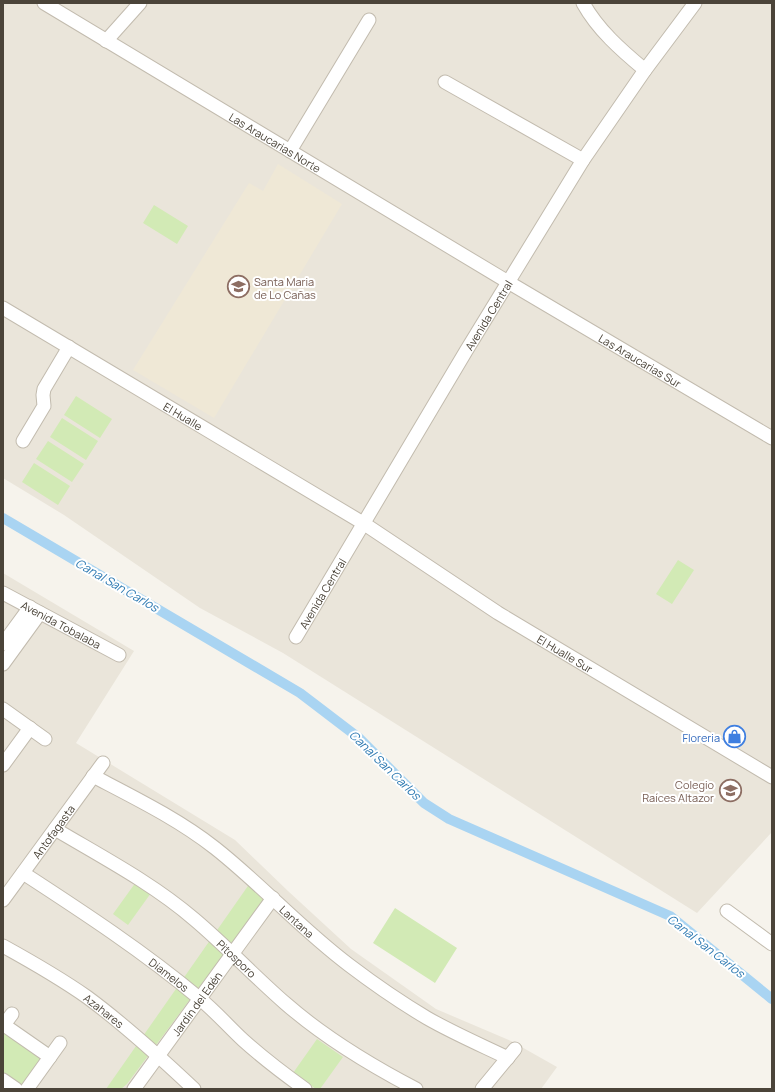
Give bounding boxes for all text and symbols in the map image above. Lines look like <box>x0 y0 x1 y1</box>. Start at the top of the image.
street label: Las Araucarias Norte <box>227 109 325 176</box>
school or university icon: Santa Maria de Lo Cañas <box>226 274 252 300</box>
place label: Santa Maria de Lo Cañas <box>254 274 316 302</box>
street label: Avenida Central <box>461 277 515 353</box>
street label: Las Araucarias Sur <box>596 330 684 390</box>
street label: El Hualle <box>161 398 206 433</box>
water label: Canal San Carlos <box>72 554 163 617</box>
street label: Avenida Central <box>295 555 349 631</box>
street label: Avenida Tobalaba <box>19 597 104 652</box>
street label: El Hualle Sur <box>535 631 596 676</box>
shop icon: Floreria <box>722 724 748 750</box>
water label: Canal San Carlos <box>345 726 426 805</box>
place label: Floreria <box>682 730 720 745</box>
place label: Colegio Raíces Altazor <box>642 777 714 805</box>
school or university icon: Colegio Raíces Altazor <box>717 777 743 803</box>
street label: Antofagasta <box>28 801 78 861</box>
street label: Lantana <box>277 902 318 941</box>
water label: Canal San Carlos <box>664 911 749 983</box>
street label: Pitosporo <box>214 936 260 981</box>
street label: Diamelos <box>146 954 193 995</box>
street label: Jardín del Edén <box>168 968 225 1039</box>
street label: Azahares <box>81 990 128 1031</box>

